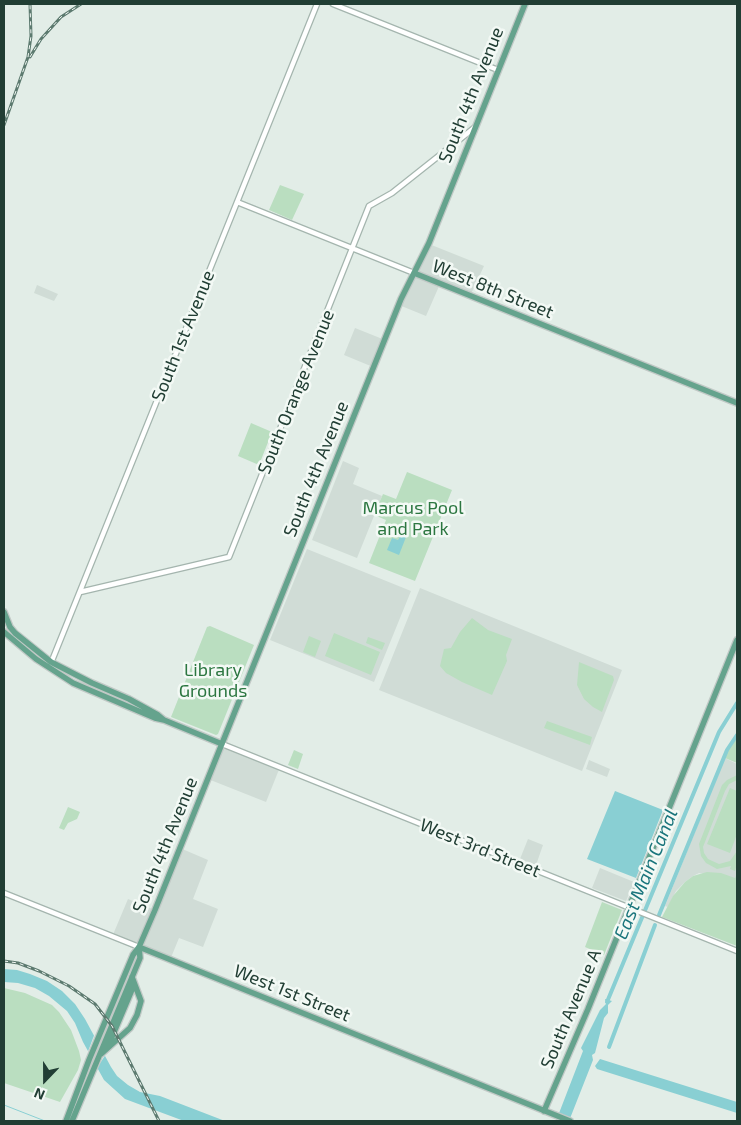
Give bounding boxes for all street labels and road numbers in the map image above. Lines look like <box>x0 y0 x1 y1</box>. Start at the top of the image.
street label: South 4th Avenue <box>434 24 508 166</box>
street label: West 8th Street <box>429 255 557 323</box>
street label: South 1st Avenue <box>147 267 219 405</box>
street label: South Orange Avenue <box>253 307 339 477</box>
street label: South 4th Avenue <box>279 398 353 540</box>
street label: South 4th Avenue <box>128 774 202 916</box>
street label: West 3rd Street <box>417 814 543 882</box>
street label: South Avenue A <box>536 946 606 1072</box>
street label: West 1st Street <box>231 960 353 1026</box>

